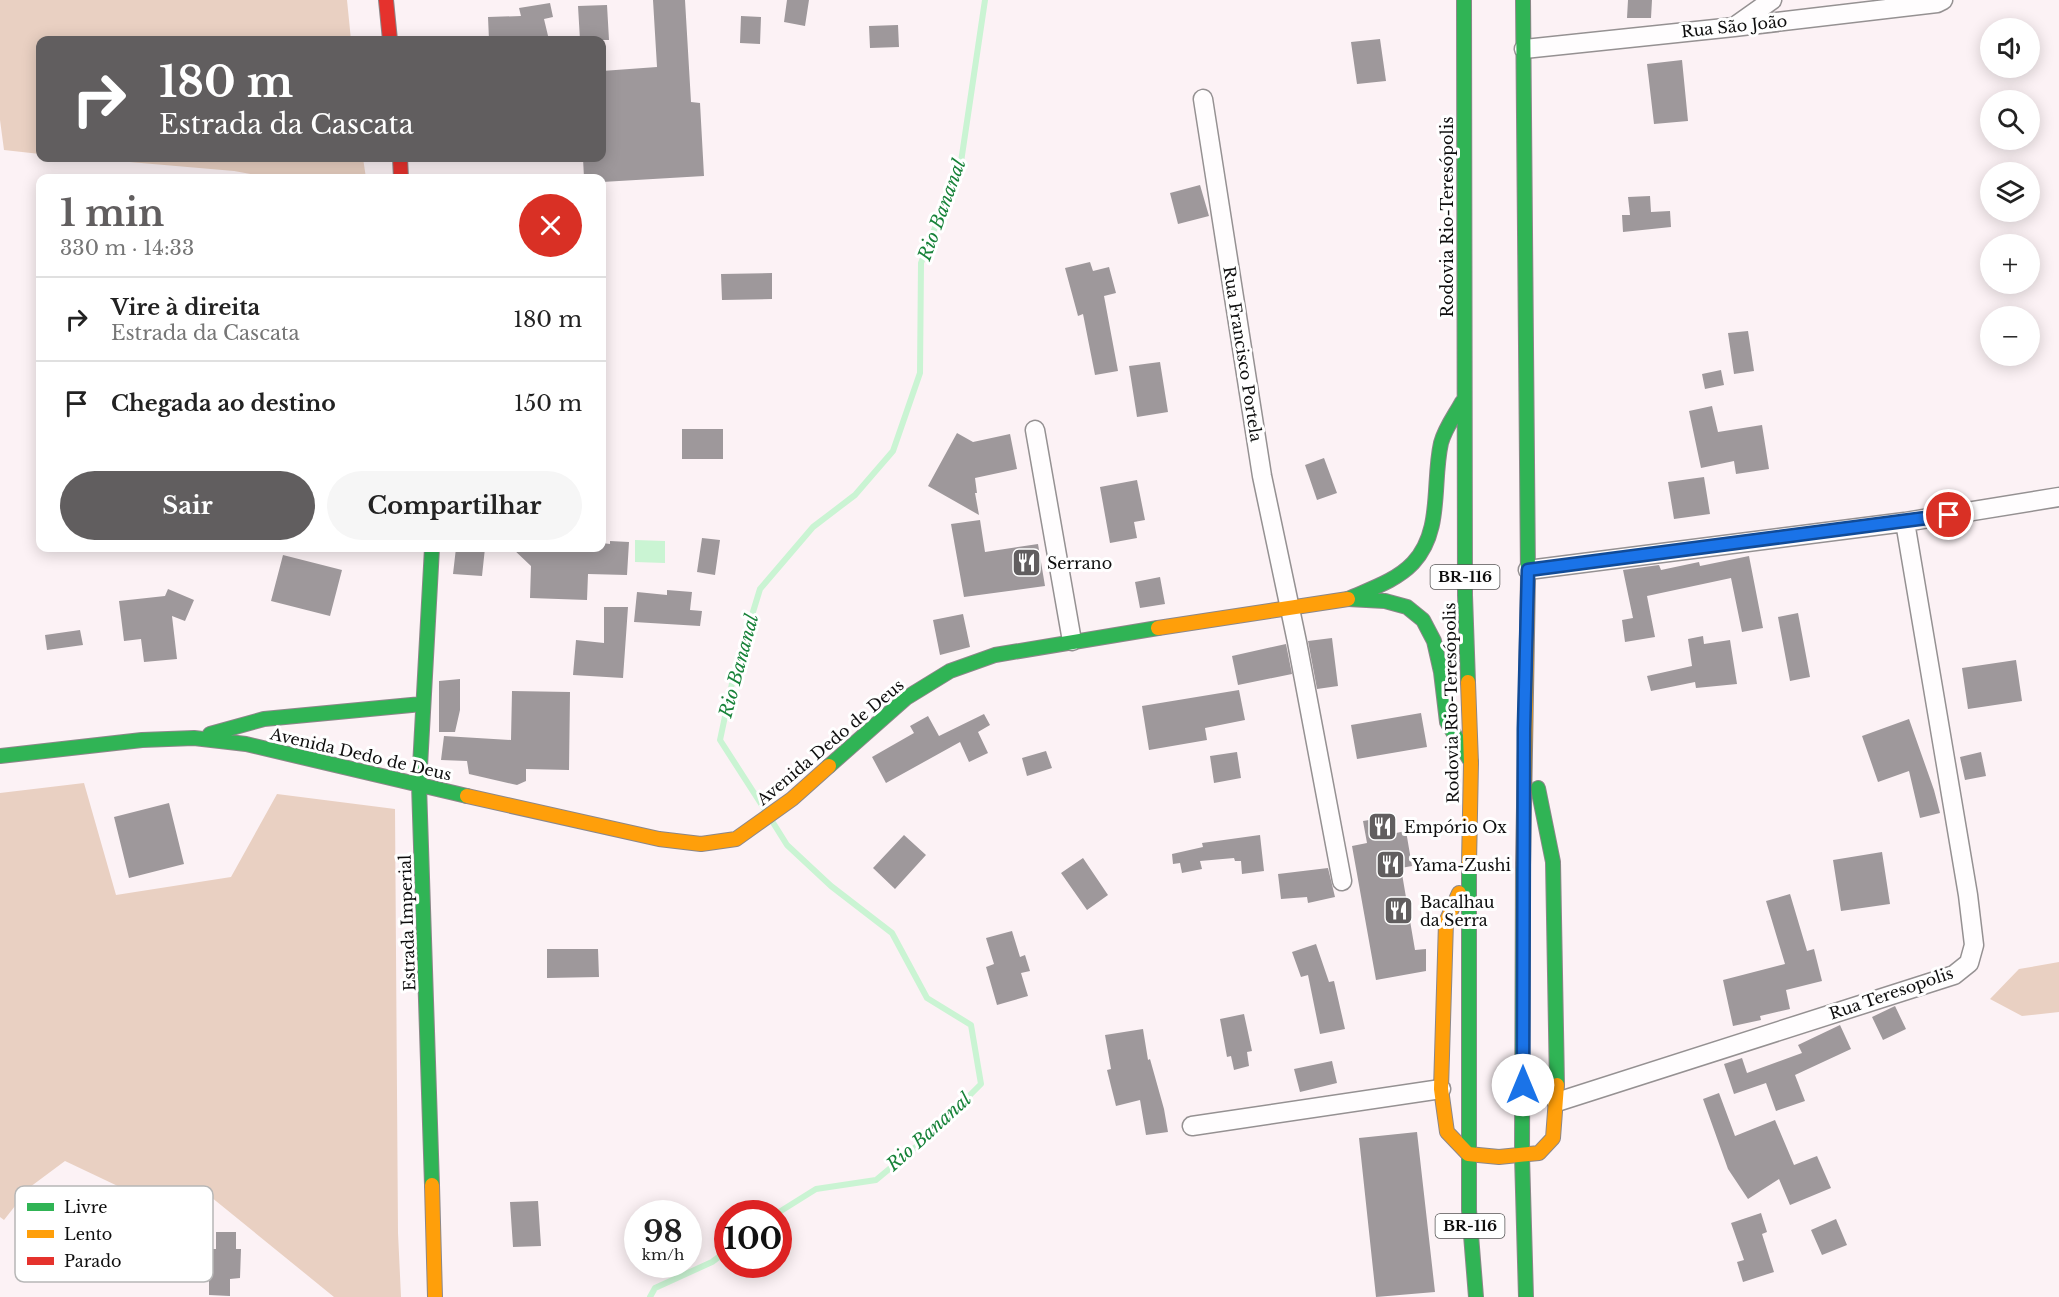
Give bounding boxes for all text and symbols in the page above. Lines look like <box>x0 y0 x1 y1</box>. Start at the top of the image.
street label: Rua São João <box>1680 10 1788 42</box>
map controls <box>1980 18 2040 366</box>
button: sound <box>1980 18 2040 78</box>
text: 180 m <box>159 56 293 108</box>
icon: right <box>60 60 138 138</box>
button: search <box>1980 90 2040 150</box>
text: Estrada da Cascata <box>159 108 414 141</box>
street label: Rodovia Rio-Teresópolis <box>1437 117 1457 317</box>
water label: Rio Bananal <box>913 156 971 265</box>
button: layers <box>1980 162 2040 222</box>
text: 1 min <box>60 191 164 236</box>
button: close <box>519 194 582 257</box>
button: + <box>1980 234 2040 294</box>
text: 330 m · 14:33 <box>60 236 194 260</box>
street label: Rua Francisco Portela <box>1219 265 1267 443</box>
text: Vire à direita <box>111 294 260 321</box>
icon: right <box>60 303 93 336</box>
text: 180 m <box>513 306 582 333</box>
button: − <box>1980 306 2040 366</box>
text: Estrada da Cascata <box>111 321 300 345</box>
icon: arrive <box>60 387 93 420</box>
text: Chegada ao destino <box>111 390 336 417</box>
text: 150 m <box>514 390 582 417</box>
button: Sair <box>60 471 315 540</box>
button: Compartilhar <box>327 471 582 540</box>
pin <box>1923 489 1974 540</box>
icon: arrive <box>1932 498 1965 531</box>
restaurant icon: Serrano <box>1010 547 1042 579</box>
place label: Serrano <box>1047 553 1112 573</box>
road number: BR-116 <box>1430 565 1500 589</box>
street label: Rodovia Rio-Teresópolis <box>1439 602 1463 804</box>
water label: Rio Bananal <box>714 611 763 721</box>
street label: Avenida Dedo de Deus <box>752 675 908 810</box>
street label: Avenida Dedo de Deus <box>267 723 454 785</box>
restaurant icon: Empório Ox <box>1367 811 1399 843</box>
place label: Empório Ox <box>1404 817 1507 837</box>
restaurant icon: Yama-Zushi <box>1375 849 1407 881</box>
street label: Estrada Imperial <box>395 854 419 992</box>
place label: Yama-Zushi <box>1411 855 1511 875</box>
place label: Bacalhau da Serra <box>1420 892 1495 930</box>
restaurant icon: Bacalhau da Serra <box>1383 895 1415 927</box>
street label: Rua Teresopolis <box>1826 962 1956 1024</box>
position arrow <box>1491 1053 1555 1117</box>
water label: Rio Bananal <box>881 1088 976 1176</box>
legend <box>15 1186 213 1282</box>
text: Livre <box>64 1197 107 1217</box>
speed limit sign: 100 <box>714 1200 792 1278</box>
text: 98 <box>643 1213 683 1250</box>
road number: BR-116 <box>1436 1214 1504 1238</box>
text: Lento <box>64 1224 112 1244</box>
text: km/h <box>642 1245 684 1264</box>
text: Parado <box>64 1251 121 1271</box>

